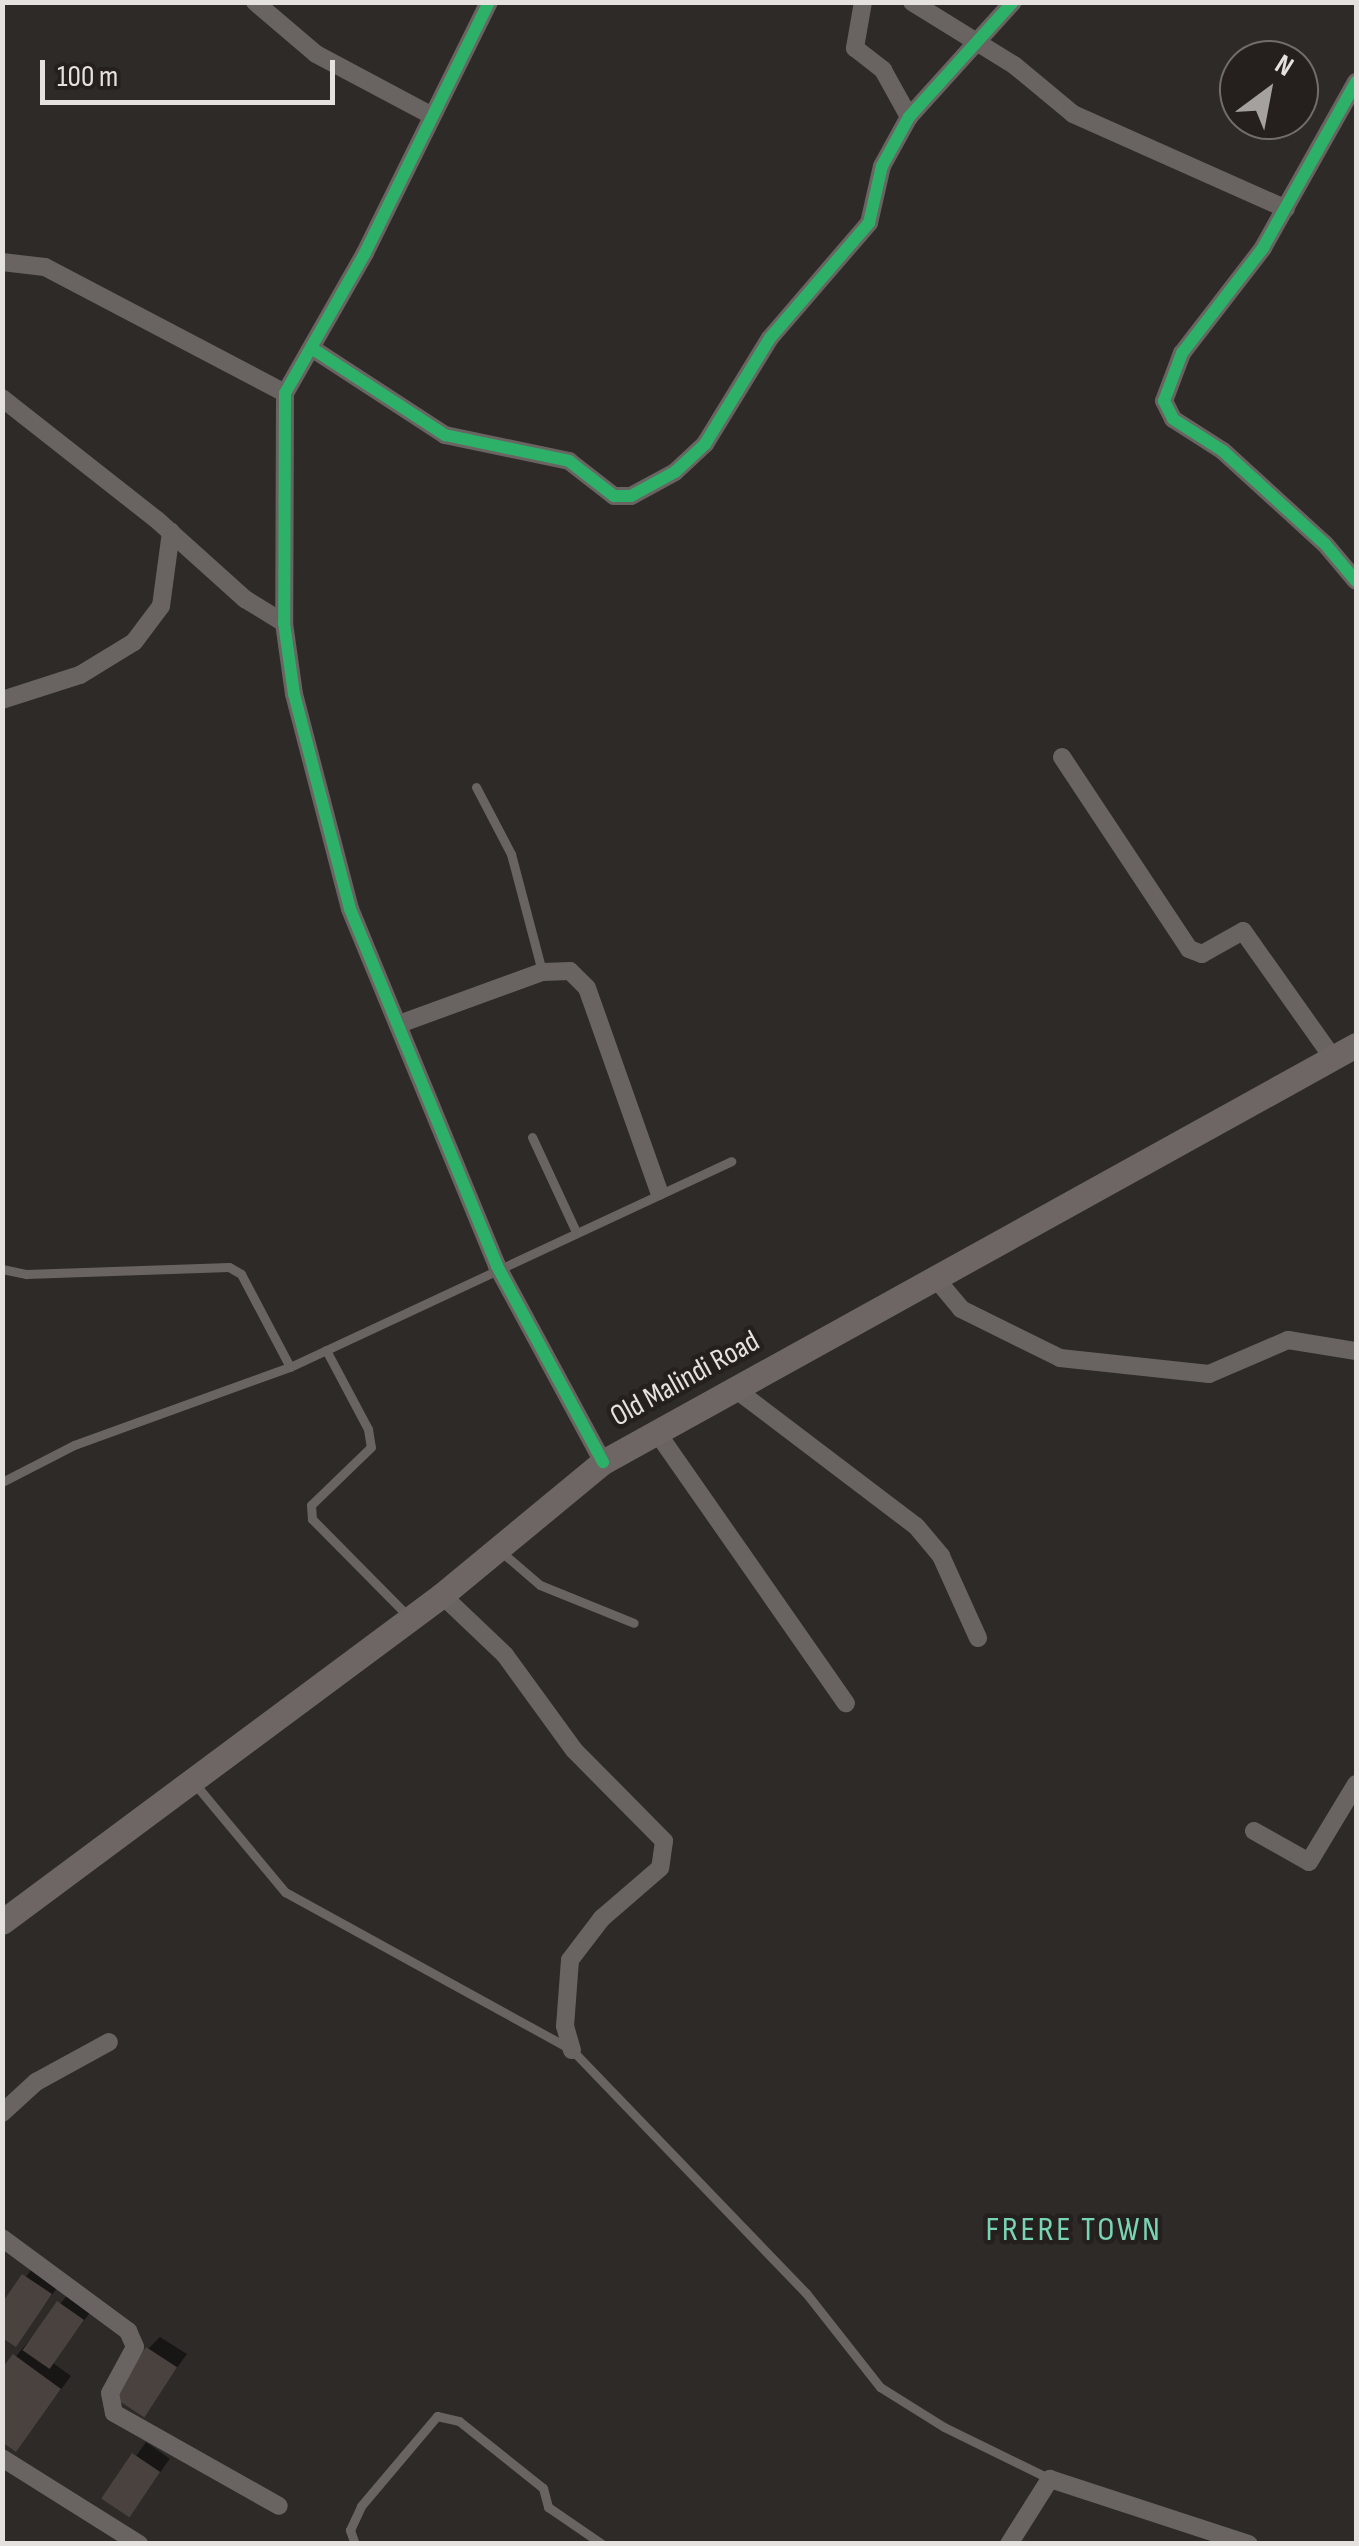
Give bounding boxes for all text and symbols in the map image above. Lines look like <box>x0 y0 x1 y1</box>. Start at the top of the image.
scale bar <box>45 40 340 102</box>
north arrow <box>1219 40 1319 140</box>
text: N <box>1269 48 1299 84</box>
text: 100 m <box>57 59 118 95</box>
street label: Old Malindi Road <box>604 1323 766 1435</box>
district label: FRERE TOWN <box>986 2209 1162 2251</box>

